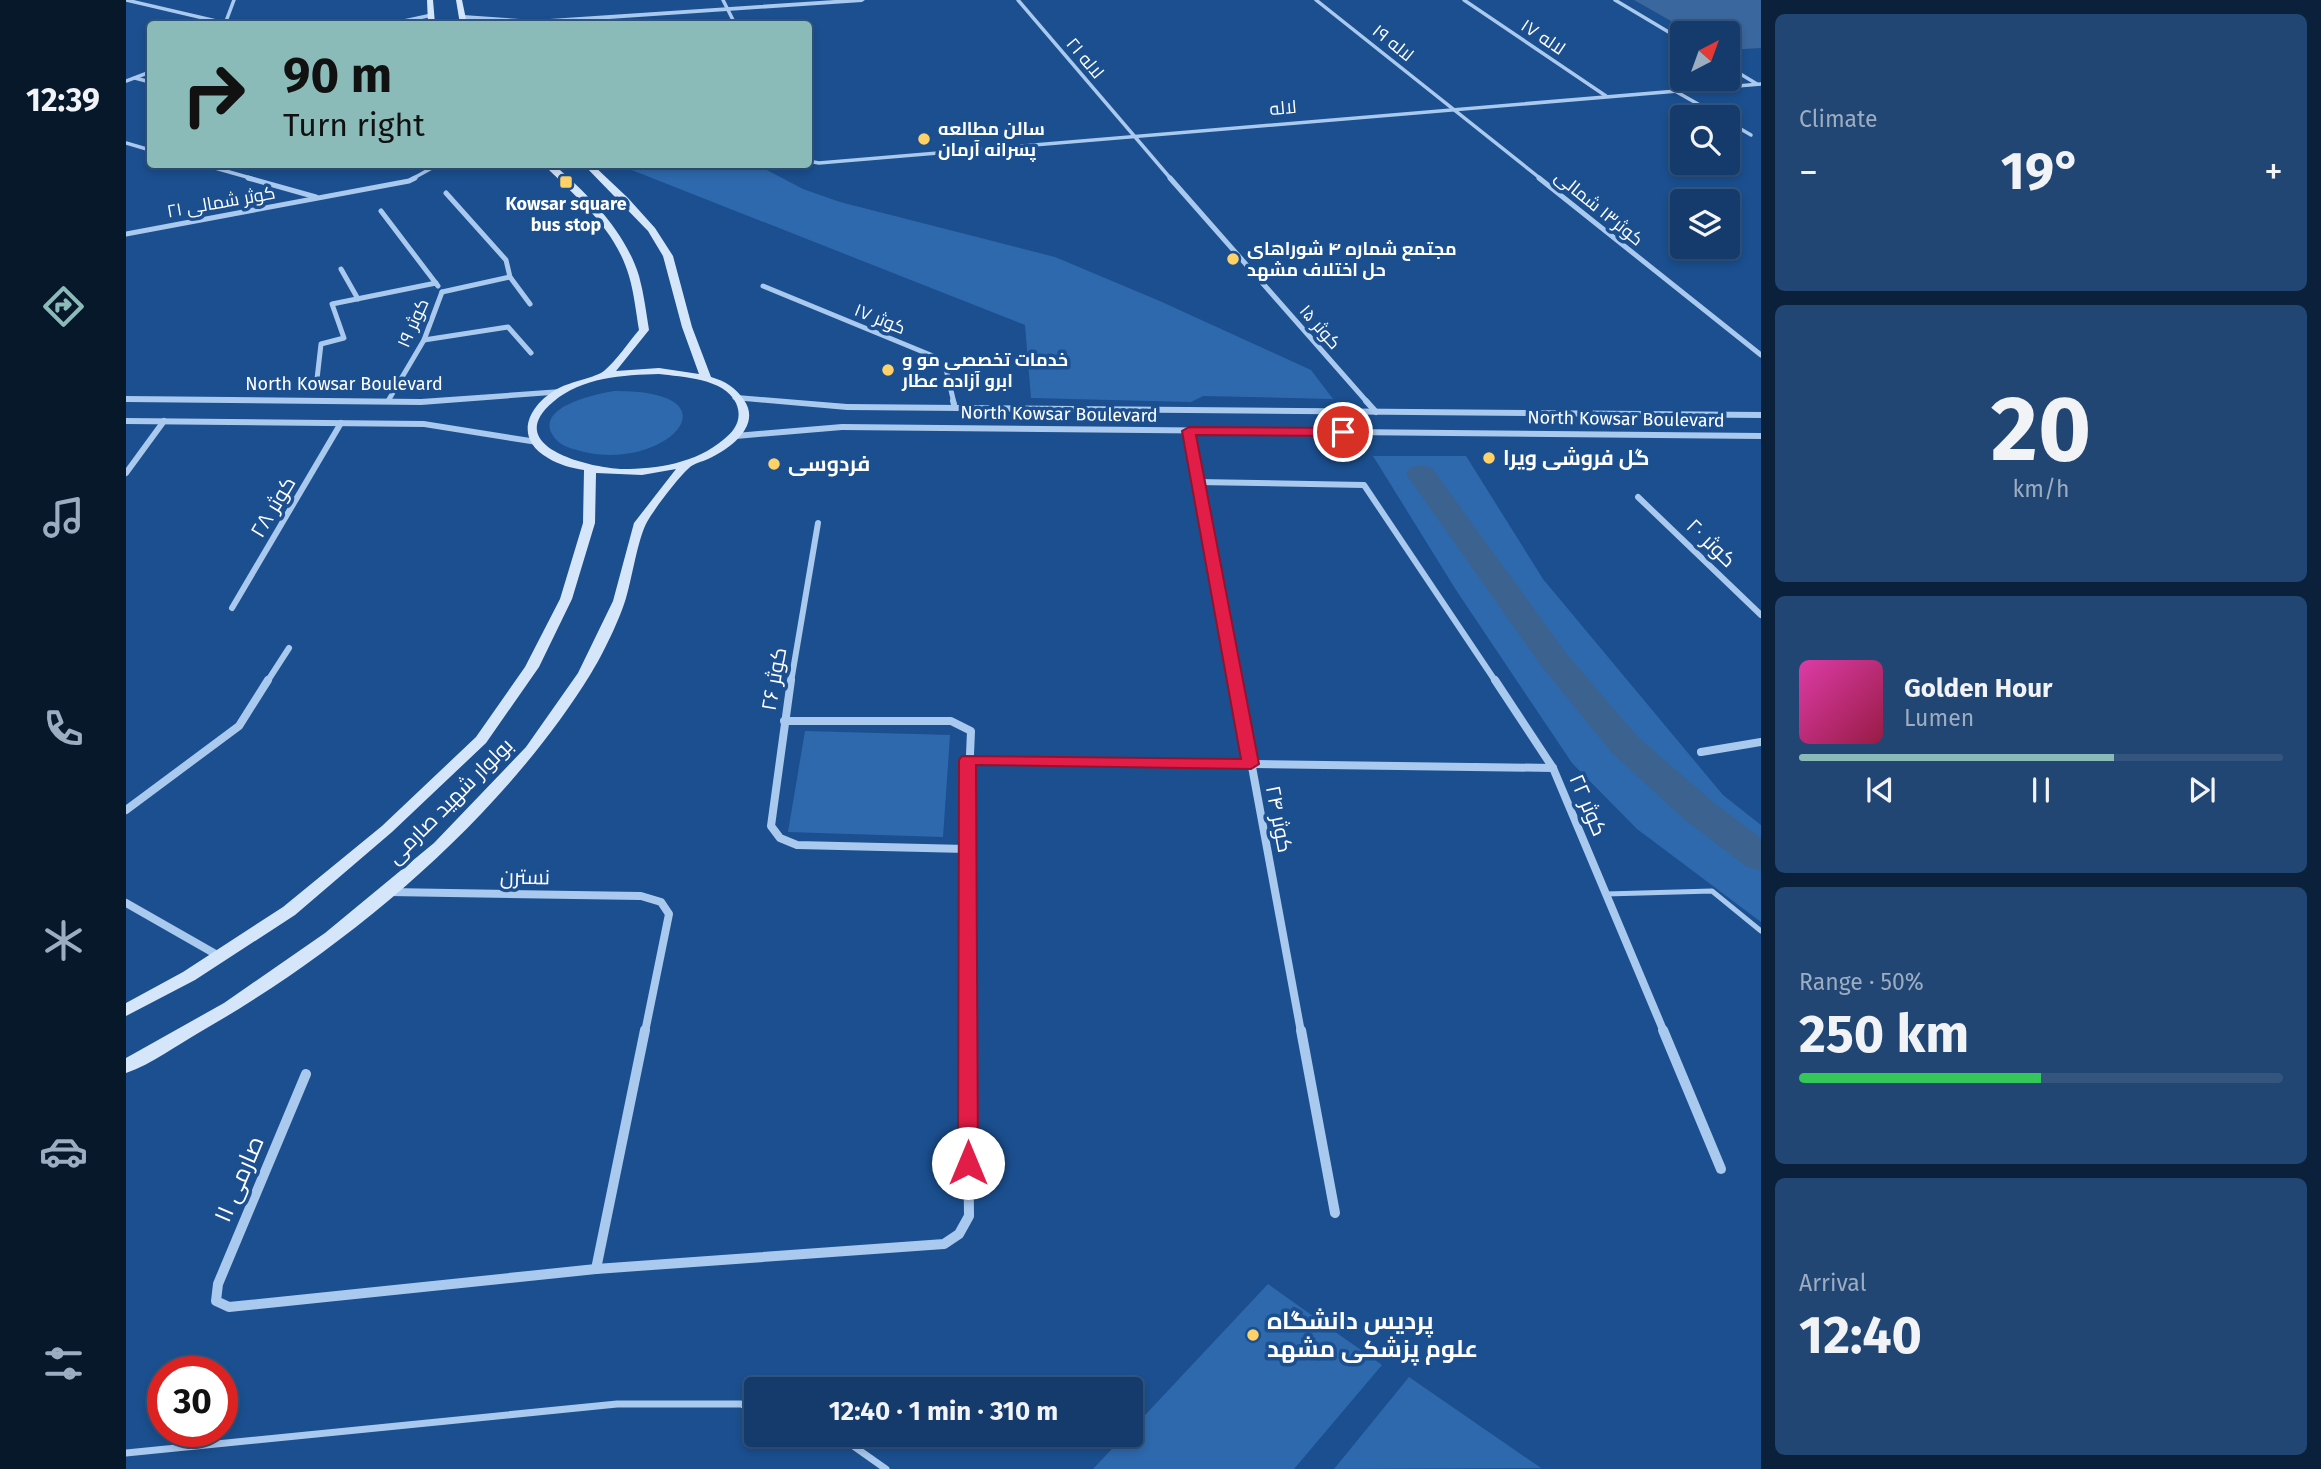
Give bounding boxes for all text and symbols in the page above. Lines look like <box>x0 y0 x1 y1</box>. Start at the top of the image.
street label: لاله ۱۷ <box>1517 14 1569 60</box>
street label: لاله ۱۹ <box>1368 20 1418 66</box>
north arrow <box>1670 21 1740 91</box>
map controls <box>1670 21 1740 259</box>
street label: لاله ۲۱ <box>1062 33 1108 83</box>
text: 90 m <box>283 46 392 105</box>
icon: right <box>168 49 259 140</box>
text: 12:39 <box>26 81 100 119</box>
street label: لاله <box>1269 96 1297 120</box>
button: search <box>1670 105 1740 175</box>
text: Climate <box>1799 105 1878 133</box>
text: Turn right <box>283 106 425 144</box>
place label: سالن مطالعه پسرانه آرمان <box>938 118 1045 162</box>
marker: سالن مطالعه پسرانه آرمان <box>916 131 932 147</box>
text: 19° <box>2001 140 2081 203</box>
text: − <box>1799 149 1818 195</box>
text: + <box>2264 149 2283 195</box>
street label: کوثر۱۳ شمالی <box>1550 166 1648 250</box>
marker: Kowsar square bus stop <box>558 174 574 190</box>
street label: کوثر شمالی ۲۱ <box>165 182 277 222</box>
button: layers <box>1670 189 1740 259</box>
place label: Kowsar square bus stop <box>505 193 627 236</box>
place label: مجتمع شماره ۴ شوراهای حل اختلاف مشهد <box>1247 238 1457 281</box>
marker: مجتمع شماره ۴ شوراهای حل اختلاف مشهد <box>1225 251 1241 267</box>
icon: directions <box>39 282 88 331</box>
street label: کوثر ۱۹ <box>392 295 434 351</box>
street label: کوثر ۱۷ <box>851 299 909 339</box>
street label: کوثر ۱۵ <box>1295 300 1345 354</box>
place label: خدمات تخصصی مو و ابرو آزاده عطار <box>901 349 1068 392</box>
marker: خدمات تخصصی مو و ابرو آزاده عطار <box>880 362 896 378</box>
street label: North Kowsar Boulevard <box>245 373 443 395</box>
text: 20 <box>1991 375 2091 484</box>
street label: North Kowsar Boulevard <box>960 401 1158 427</box>
pin <box>1313 402 1373 462</box>
street label: North Kowsar Boulevard <box>1527 406 1725 432</box>
icon: arrive <box>1324 413 1362 451</box>
place label: گل فروشی ویرا <box>1503 445 1649 471</box>
marker: گل فروشی ویرا <box>1481 450 1497 466</box>
place label: فردوسی <box>788 451 870 477</box>
marker: فردوسی <box>766 456 782 472</box>
street label: کوثر ۲۸ <box>245 472 301 542</box>
text: km/h <box>2013 475 2069 503</box>
icon: music <box>39 493 88 542</box>
street label: کوثر ۲۰ <box>1681 513 1741 573</box>
street label: کوثر ۲۶ <box>756 645 792 713</box>
text: Golden Hour <box>1904 673 2052 704</box>
icon: phone <box>39 704 88 753</box>
text: Lumen <box>1904 704 1974 732</box>
street label: بولوار شهید صارمی <box>382 733 518 869</box>
street label: کوثر ۲۲ <box>1563 770 1613 840</box>
icon: previous <box>1861 771 1899 809</box>
icon: pause <box>2022 771 2060 809</box>
icon: next <box>2183 771 2221 809</box>
street label: کوثر ۲۴ <box>1260 783 1298 855</box>
street label: نسترن <box>500 864 550 890</box>
icon: climate <box>39 916 88 965</box>
text: Range · 50% <box>1799 968 1924 996</box>
text: 250 km <box>1799 1003 1969 1066</box>
position arrow <box>931 1126 1005 1200</box>
icon: car <box>39 1127 88 1176</box>
street label: صارمی ۱۱ <box>208 1132 270 1226</box>
text: Arrival <box>1799 1269 1866 1297</box>
text: 12:40 <box>1799 1304 1922 1367</box>
place label: پردیس دانشگاه علوم پزشکی مشهد <box>1267 1307 1478 1366</box>
marker: پردیس دانشگاه علوم پزشکی مشهد <box>1245 1327 1261 1343</box>
icon: filters <box>39 1339 88 1388</box>
speed limit sign: 30 <box>147 1356 238 1447</box>
text: 12:40 · 1 min · 310 m <box>829 1396 1058 1427</box>

